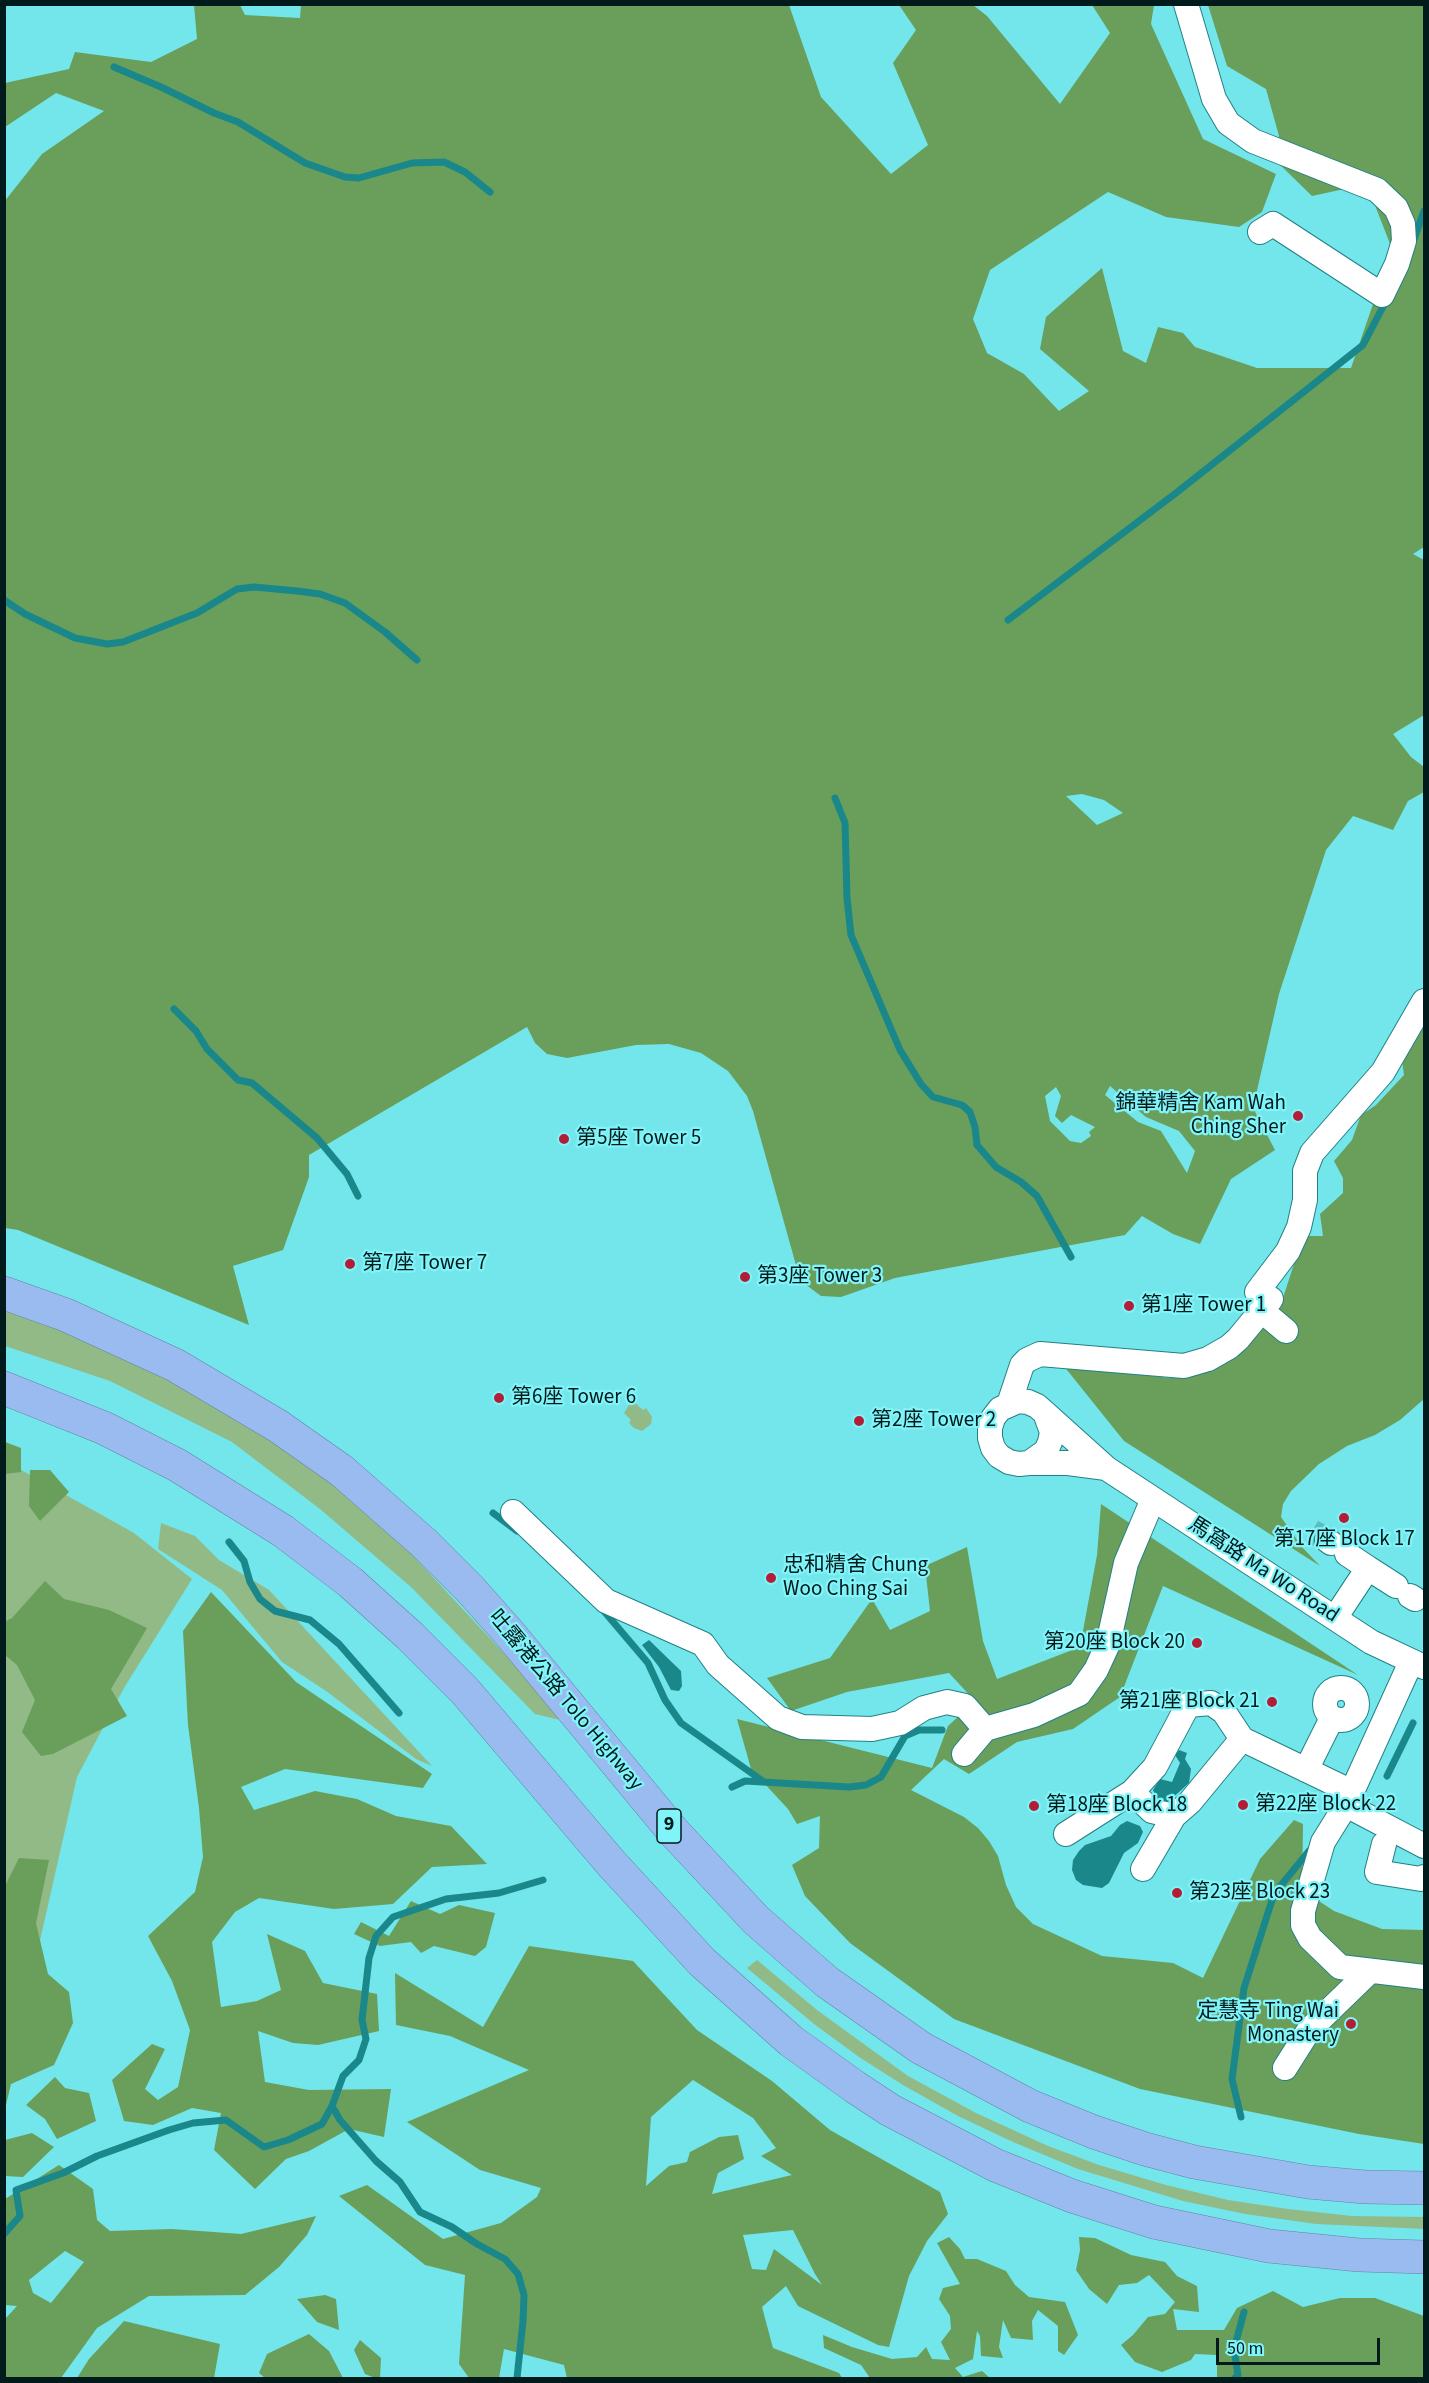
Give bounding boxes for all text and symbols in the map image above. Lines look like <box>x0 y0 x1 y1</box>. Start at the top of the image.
place label: 錦華精舍 Kam Wah Ching Sher <box>1115 1091 1286 1141</box>
marker: 錦華精舍 Kam Wah Ching Sher <box>1291 1109 1305 1123</box>
place label: 第5座 Tower 5 <box>576 1126 701 1152</box>
marker: 第5座 Tower 5 <box>557 1132 571 1146</box>
place label: 第7座 Tower 7 <box>362 1251 487 1277</box>
marker: 第7座 Tower 7 <box>343 1257 357 1271</box>
place label: 第3座 Tower 3 <box>757 1264 882 1290</box>
marker: 第3座 Tower 3 <box>738 1270 752 1284</box>
place label: 第1座 Tower 1 <box>1141 1293 1266 1319</box>
marker: 第1座 Tower 1 <box>1122 1299 1136 1313</box>
place label: 第6座 Tower 6 <box>511 1385 636 1411</box>
marker: 第6座 Tower 6 <box>492 1391 506 1405</box>
place label: 第2座 Tower 2 <box>871 1408 996 1434</box>
marker: 第2座 Tower 2 <box>852 1414 866 1428</box>
marker: 第17座 Block 17 <box>1337 1511 1351 1525</box>
street label: 馬窩路 Ma Wo Road <box>1183 1513 1343 1629</box>
place label: 第17座 Block 17 <box>1273 1527 1415 1553</box>
place label: 忠和精舍 Chung Woo Ching Sai <box>783 1553 928 1603</box>
marker: 忠和精舍 Chung Woo Ching Sai <box>764 1571 778 1585</box>
street label: 吐露港公路 Tolo Highway <box>482 1606 648 1796</box>
place label: 第20座 Block 20 <box>1044 1630 1185 1656</box>
marker: 第20座 Block 20 <box>1190 1636 1204 1650</box>
place label: 第21座 Block 21 <box>1119 1689 1260 1715</box>
marker: 第21座 Block 21 <box>1265 1695 1279 1709</box>
place label: 第22座 Block 22 <box>1255 1792 1396 1818</box>
place label: 第18座 Block 18 <box>1046 1793 1187 1819</box>
marker: 第22座 Block 22 <box>1236 1798 1250 1812</box>
marker: 第18座 Block 18 <box>1027 1799 1041 1813</box>
road number: 9 <box>657 1809 681 1843</box>
place label: 第23座 Block 23 <box>1189 1880 1330 1906</box>
marker: 第23座 Block 23 <box>1170 1886 1184 1900</box>
place label: 定慧寺 Ting Wai Monastery <box>1197 1999 1339 2049</box>
marker: 定慧寺 Ting Wai Monastery <box>1344 2017 1358 2031</box>
scale bar <box>1219 2326 1382 2364</box>
text: 50 m <box>1227 2336 1263 2361</box>

